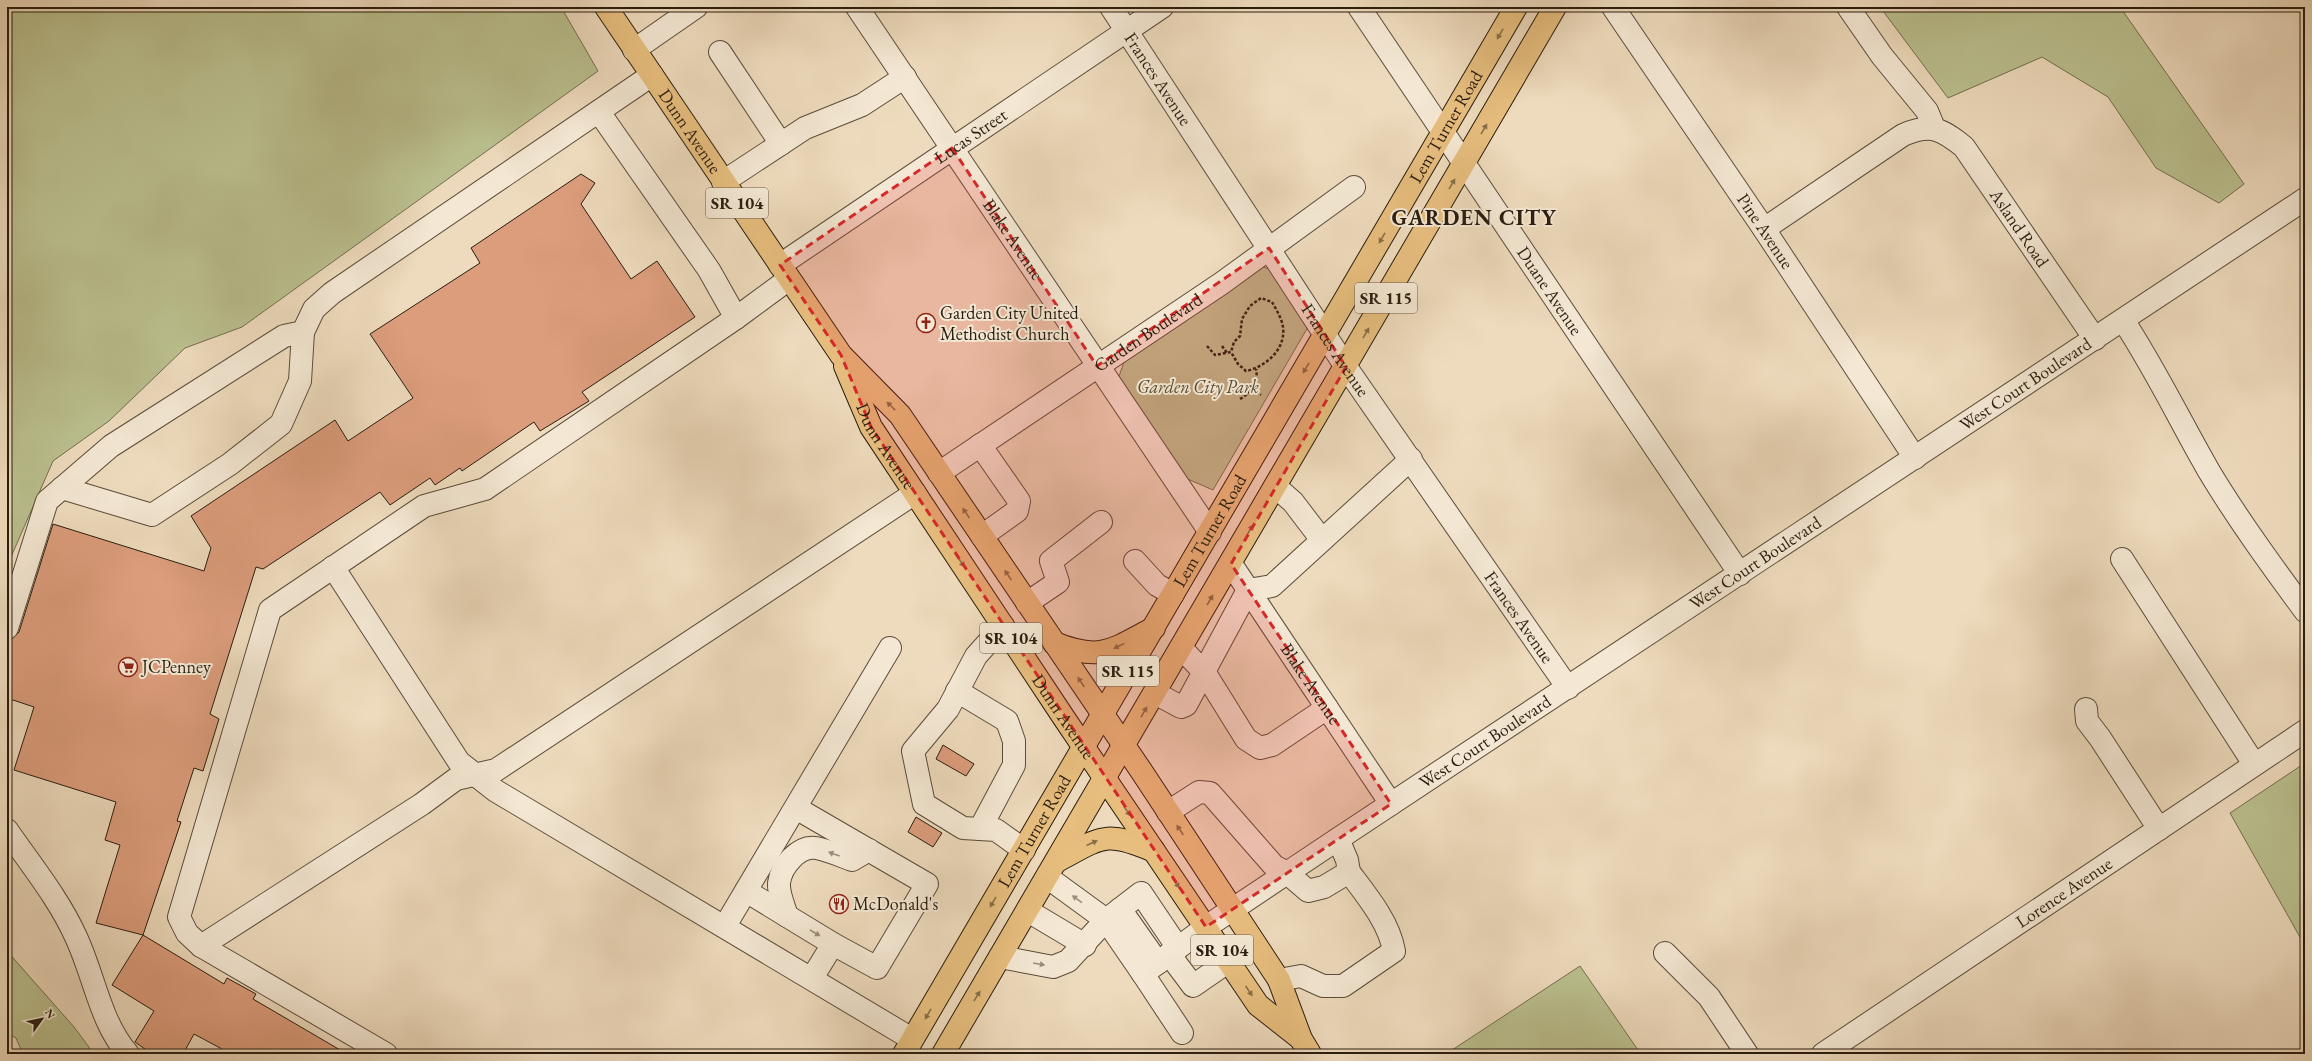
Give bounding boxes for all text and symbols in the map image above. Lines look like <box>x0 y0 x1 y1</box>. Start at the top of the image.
street label: Frances Avenue <box>1120 28 1197 130</box>
one-way arrow <box>1497 28 1504 40</box>
street label: Lem Turner Road <box>1404 65 1488 187</box>
street label: Dunn Avenue <box>654 84 727 178</box>
street label: Lucas Street <box>929 103 1012 169</box>
one-way arrow <box>1480 124 1487 135</box>
one-way arrow <box>1449 178 1456 190</box>
street label: Asland Road <box>1984 183 2055 272</box>
road number: SR 104 <box>706 188 768 218</box>
street label: Pine Avenue <box>1732 189 1799 273</box>
street label: Blake Avenue <box>978 194 1049 284</box>
district label: GARDEN CITY <box>1391 203 1557 232</box>
one-way arrow <box>1378 232 1385 243</box>
street label: Duane Avenue <box>1512 242 1588 339</box>
road number: SR 115 <box>1355 283 1417 313</box>
street label: Garden Boulevard <box>1089 287 1207 377</box>
street label: Frances Avenue <box>1297 299 1375 401</box>
place label: Garden City United Methodist Church <box>940 301 1080 345</box>
church icon: Garden City United Methodist Church <box>915 312 937 334</box>
one-way arrow <box>1363 327 1370 339</box>
street label: West Court Boulevard <box>1955 331 2096 436</box>
one-way arrow <box>1302 362 1309 374</box>
park label: Garden City Park <box>1137 375 1259 399</box>
street label: Dunn Avenue <box>851 399 921 493</box>
one-way arrow <box>886 401 896 411</box>
street label: Lem Turner Road <box>1168 469 1252 591</box>
one-way arrow <box>962 507 970 518</box>
street label: West Court Boulevard <box>1685 510 1826 614</box>
one-way arrow <box>1247 524 1254 536</box>
one-way arrow <box>957 557 965 567</box>
street label: Frances Avenue <box>1479 566 1559 667</box>
one-way arrow <box>1004 570 1012 580</box>
one-way arrow <box>1206 594 1213 606</box>
road number: SR 104 <box>980 623 1042 653</box>
street label: Blake Avenue <box>1276 639 1347 729</box>
one-way arrow <box>1114 643 1125 649</box>
place label: JCPenney <box>140 655 211 678</box>
supermarket icon: JCPenney <box>117 656 139 678</box>
road number: SR 115 <box>1097 656 1159 686</box>
street label: Dunn Avenue <box>1027 670 1100 763</box>
one-way arrow <box>1077 677 1085 687</box>
street label: West Court Boulevard <box>1414 689 1556 793</box>
one-way arrow <box>1140 706 1147 718</box>
street label: Lem Turner Road <box>992 770 1076 891</box>
one-way arrow <box>1123 806 1131 816</box>
one-way arrow <box>1177 824 1184 836</box>
one-way arrow <box>1086 840 1097 846</box>
one-way arrow <box>827 850 839 856</box>
street label: Lorence Avenue <box>2011 852 2116 933</box>
one-way arrow <box>1172 878 1180 888</box>
place label: McDonald's <box>853 892 938 915</box>
restaurant icon: McDonald's <box>828 893 850 915</box>
one-way arrow <box>1071 895 1082 903</box>
one-way arrow <box>990 896 997 908</box>
one-way arrow <box>810 929 820 937</box>
road number: SR 104 <box>1191 935 1253 965</box>
one-way arrow <box>1033 961 1045 967</box>
one-way arrow <box>1245 986 1253 996</box>
one-way arrow <box>974 990 981 1002</box>
north arrow <box>22 999 62 1039</box>
text: N <box>42 1006 59 1021</box>
one-way arrow <box>924 1008 931 1020</box>

